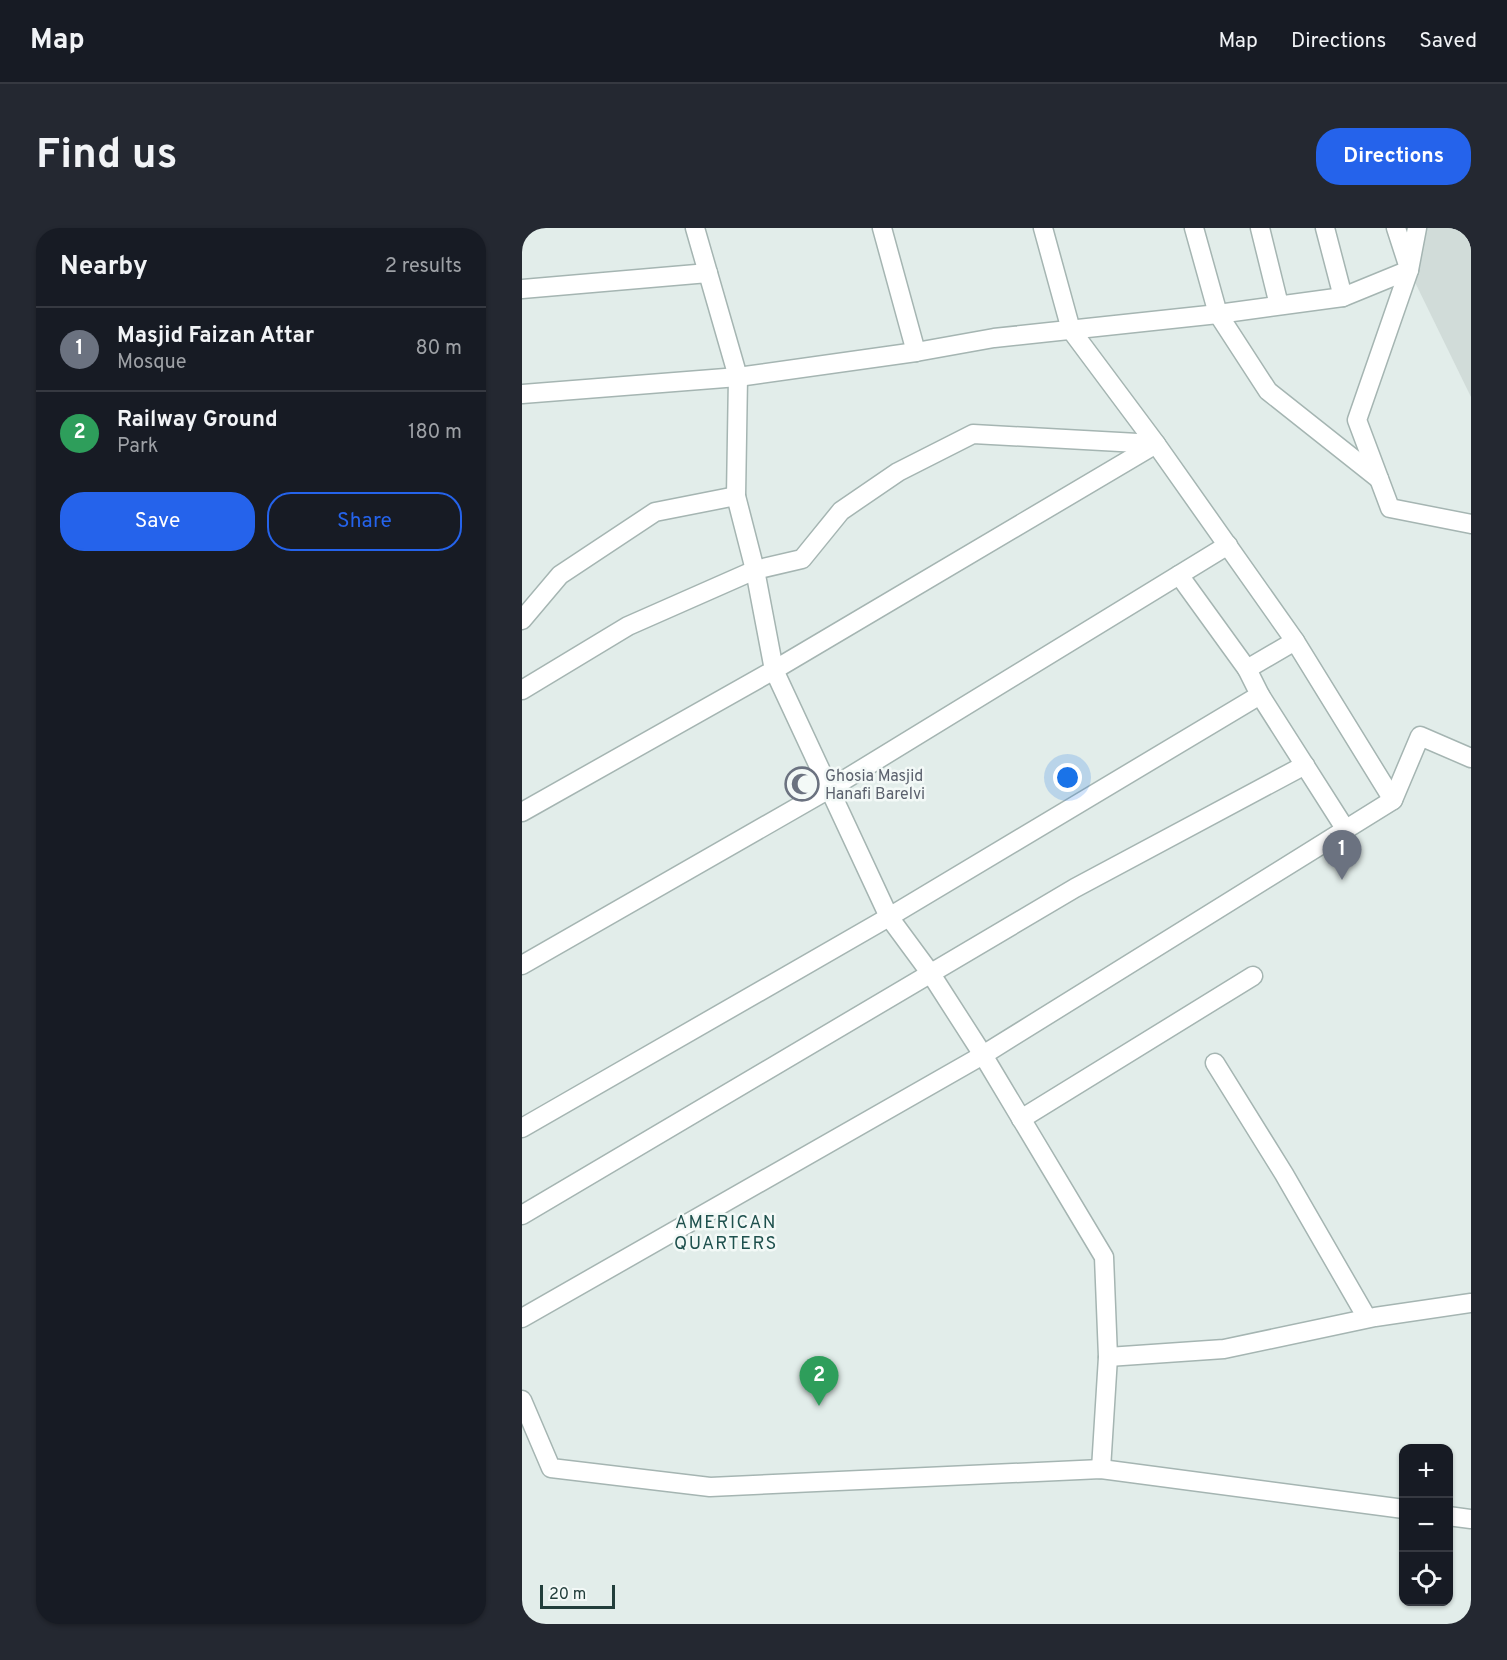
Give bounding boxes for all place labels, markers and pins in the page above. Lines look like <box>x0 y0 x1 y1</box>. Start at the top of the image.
mosque icon: Ghosia Masjid Hanafi Barelvi <box>784 766 820 802</box>
place label: Ghosia Masjid Hanafi Barelvi <box>825 767 925 805</box>
pin: 1 <box>1322 830 1362 880</box>
pin: 2 <box>800 1356 838 1406</box>

